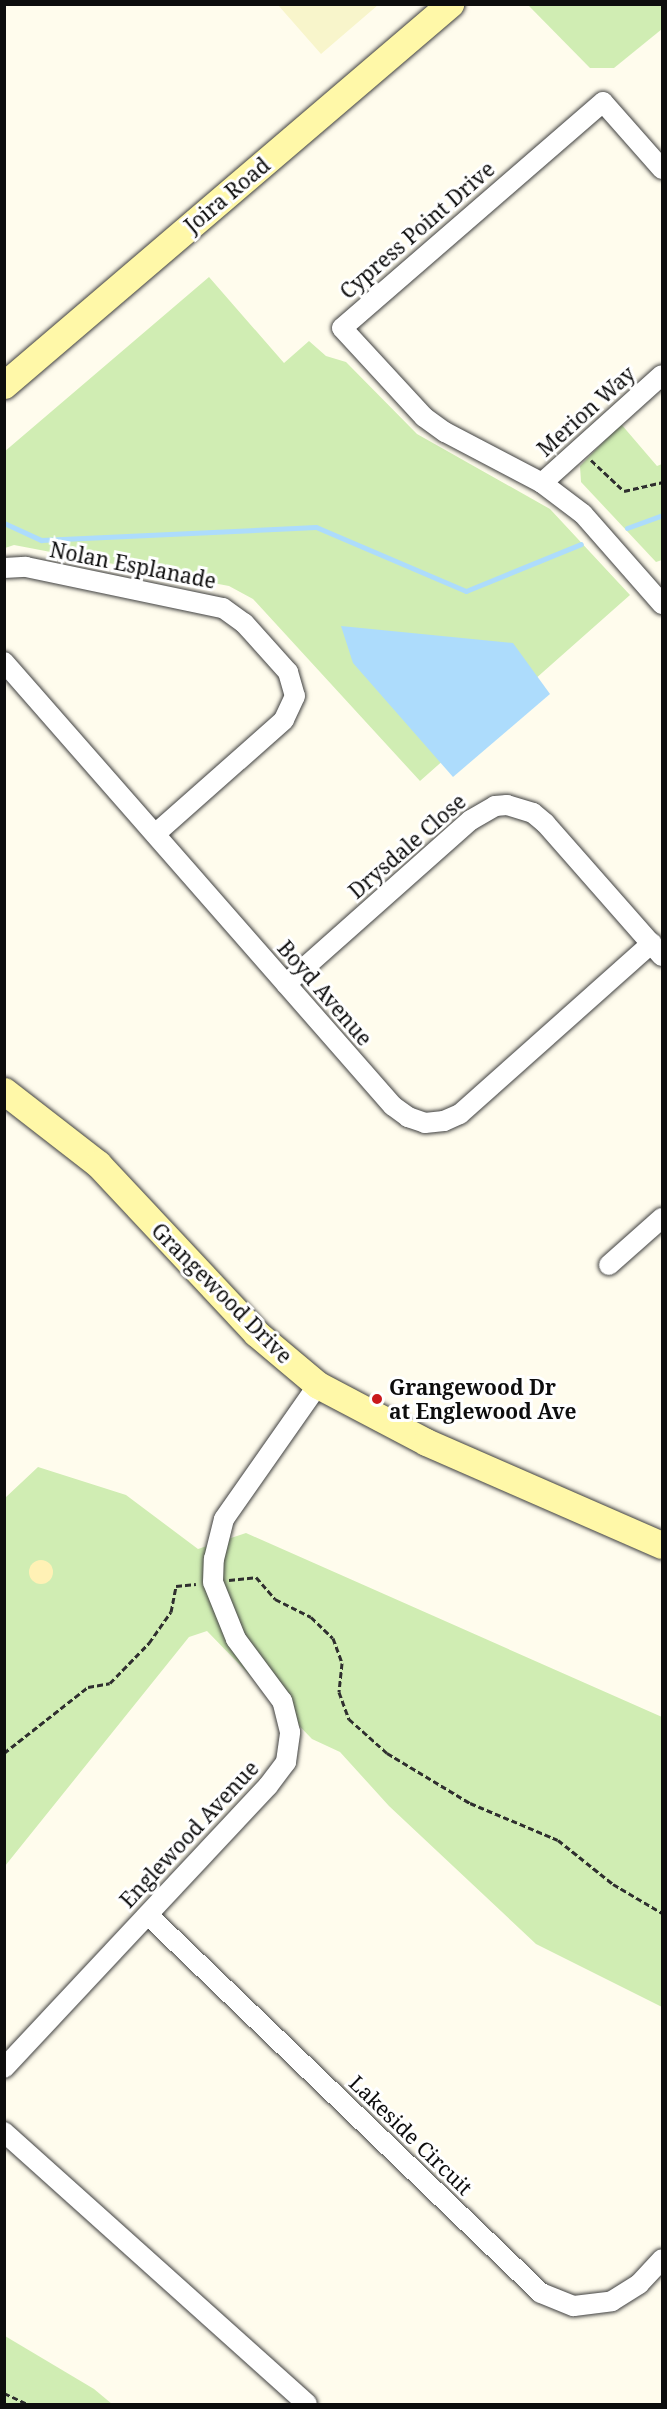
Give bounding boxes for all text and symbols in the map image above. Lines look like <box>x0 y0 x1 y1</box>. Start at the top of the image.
street label: Joira Road <box>179 152 275 238</box>
street label: Cypress Point Drive <box>335 156 499 304</box>
street label: Merion Way <box>532 361 640 461</box>
street label: Nolan Esplanade <box>48 537 218 593</box>
street label: Drysdale Close <box>343 788 471 904</box>
street label: Boyd Avenue <box>273 935 377 1051</box>
street label: Grangewood Drive <box>147 1218 297 1368</box>
place label: Grangewood Dr at Englewood Ave <box>389 1374 577 1424</box>
marker: Grangewood Dr at Englewood Ave <box>370 1392 384 1406</box>
street label: Englewood Avenue <box>115 1755 263 1913</box>
street label: Lakeside Circuit <box>344 2070 478 2200</box>

